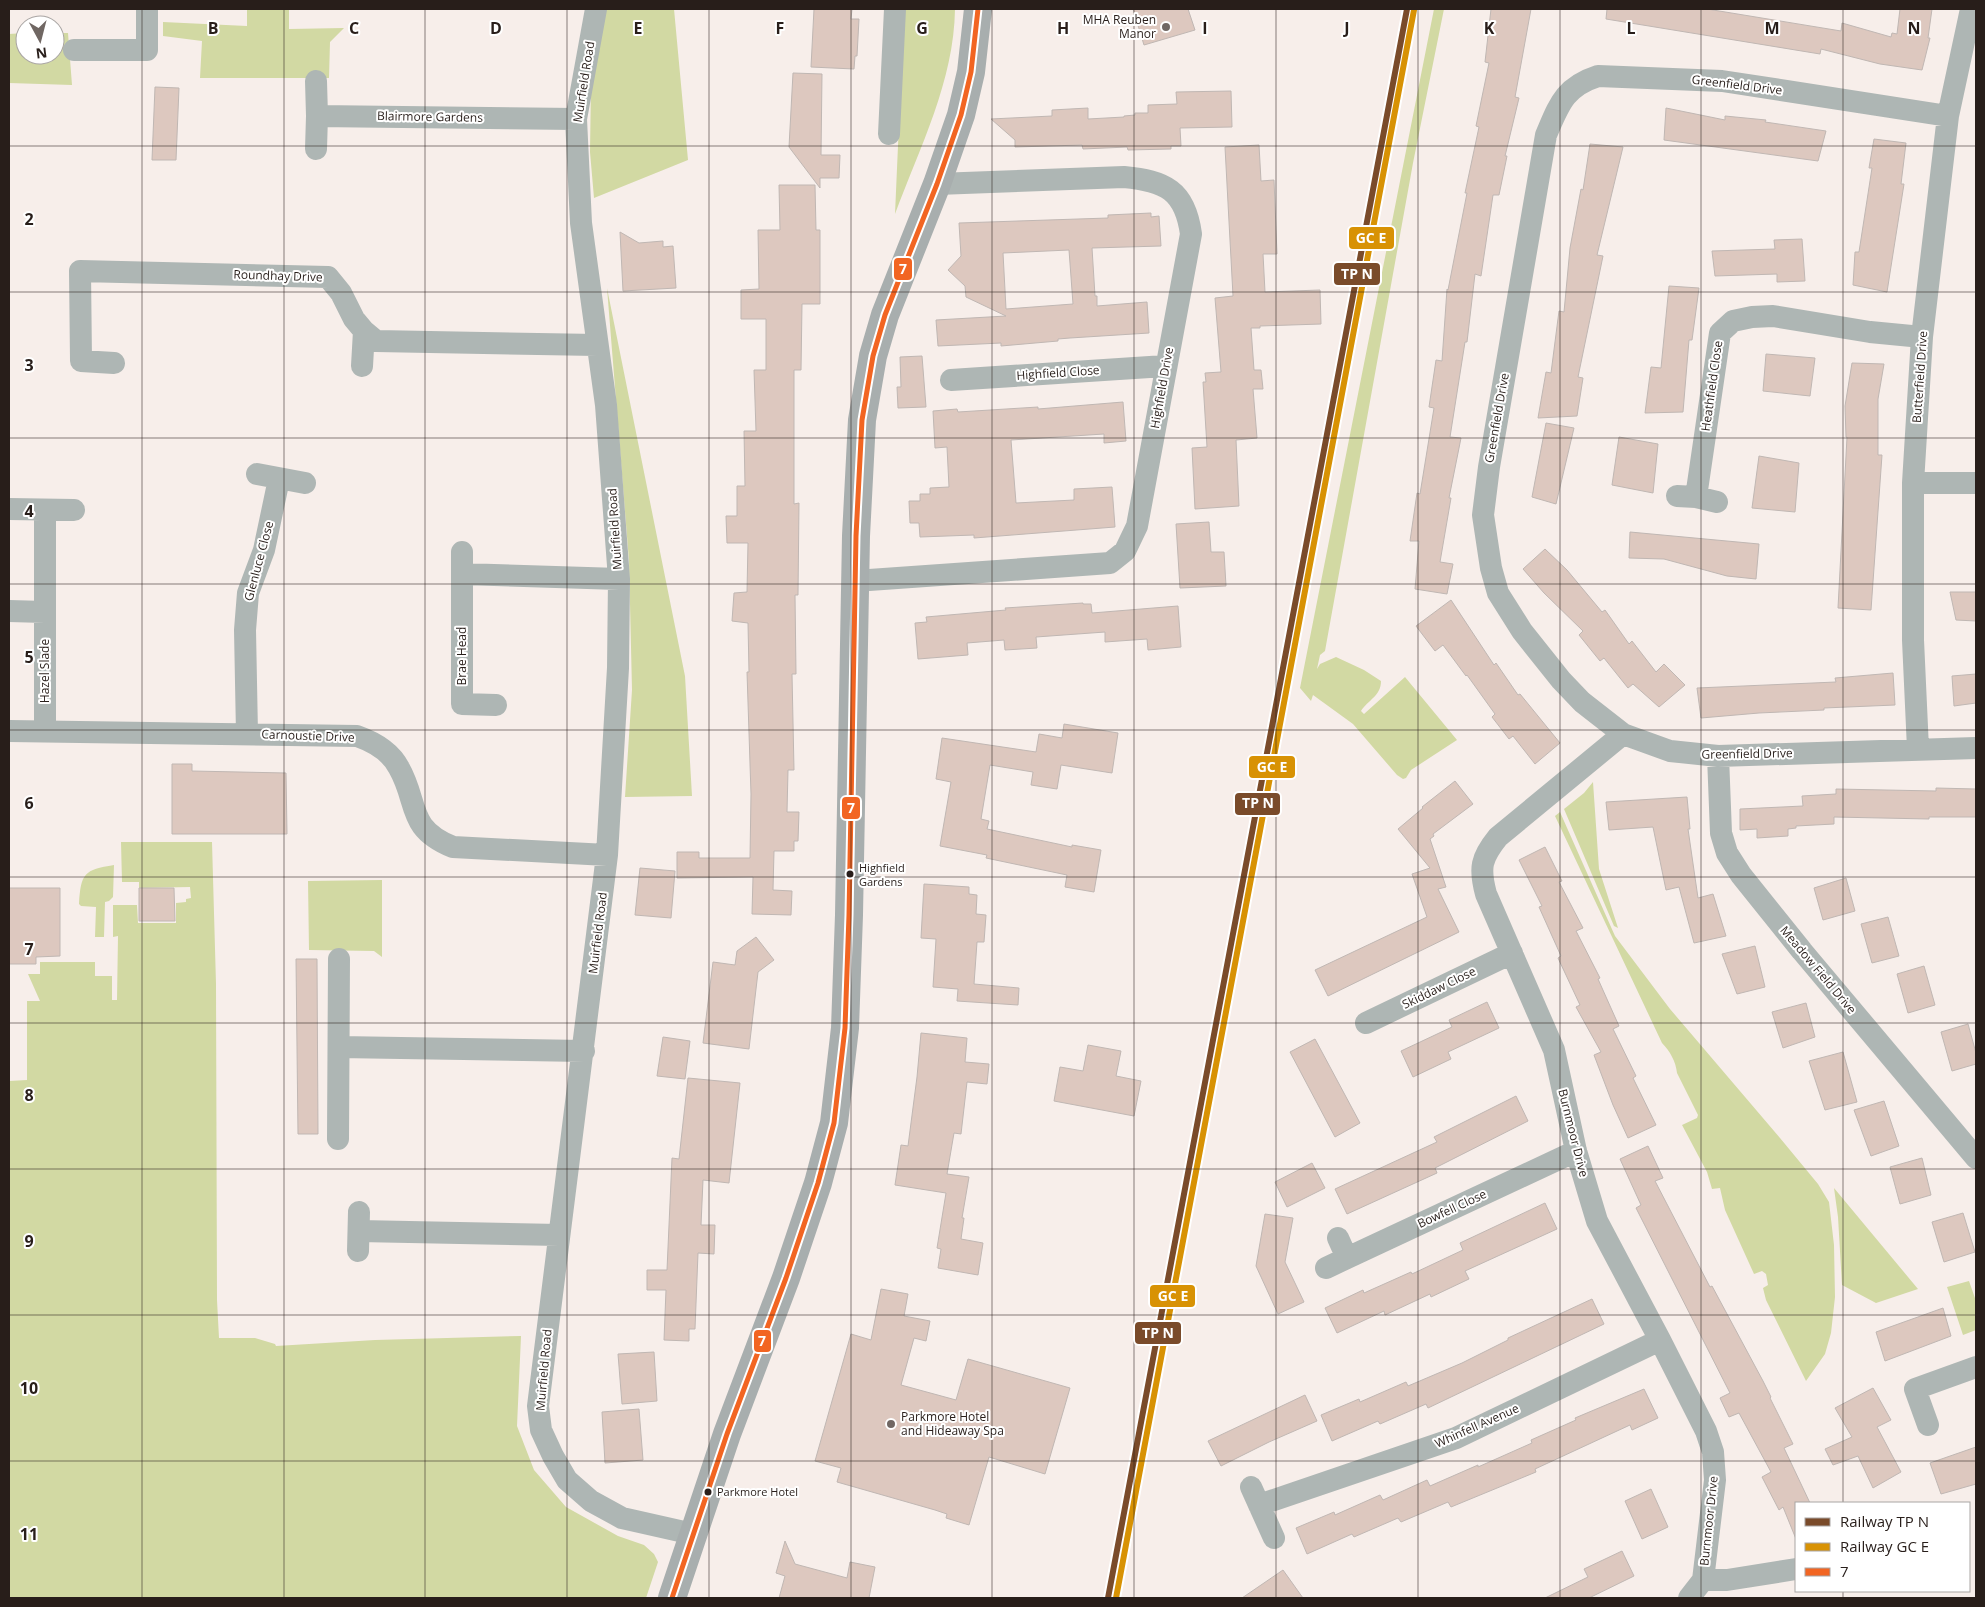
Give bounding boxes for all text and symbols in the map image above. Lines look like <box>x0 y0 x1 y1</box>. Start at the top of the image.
place label: MHA Reuben Manor <box>1083 11 1156 42</box>
north arrow <box>15 15 65 65</box>
text: B <box>208 17 218 39</box>
text: C <box>349 17 359 39</box>
text: D <box>490 17 502 39</box>
text: E <box>634 17 643 39</box>
text: F <box>776 17 784 39</box>
text: G <box>916 17 928 39</box>
text: H <box>1057 17 1069 39</box>
text: I <box>1202 17 1208 39</box>
text: J <box>1342 17 1350 39</box>
text: K <box>1484 17 1495 39</box>
text: L <box>1626 17 1636 39</box>
text: M <box>1764 17 1780 39</box>
text: N <box>1907 17 1921 39</box>
marker: MHA Reuben Manor <box>1160 21 1172 33</box>
street label: Muirfield Road <box>569 40 598 124</box>
text: N <box>35 43 48 64</box>
street label: Greenfield Drive <box>1691 71 1784 99</box>
street label: Blairmore Gardens <box>377 107 483 126</box>
text: 2 <box>24 208 34 230</box>
line badge: GC E <box>1348 226 1395 250</box>
text: GC E <box>1356 228 1386 247</box>
line badge: 7 <box>893 257 913 281</box>
text: 7 <box>899 259 907 278</box>
line badge: TP N <box>1333 262 1381 286</box>
text: TP N <box>1341 264 1373 283</box>
street label: Roundhay Drive <box>233 265 323 286</box>
street label: Butterfield Drive <box>1908 330 1931 423</box>
street label: Heathfield Close <box>1697 339 1726 432</box>
street label: Highfield Drive <box>1146 346 1177 430</box>
text: 3 <box>24 354 34 376</box>
street label: Highfield Close <box>1016 361 1100 384</box>
street label: Greenfield Drive <box>1480 371 1513 464</box>
street label: Muirfield Road <box>603 488 626 571</box>
text: 4 <box>24 500 34 522</box>
street label: Glenluce Close <box>240 519 277 603</box>
street label: Brae Head <box>453 627 470 685</box>
street label: Hazel Slade <box>36 639 53 703</box>
text: 5 <box>24 646 34 668</box>
street label: Carnoustie Drive <box>261 725 355 746</box>
street label: Greenfield Drive <box>1701 744 1793 763</box>
line badge: GC E <box>1248 755 1296 779</box>
text: GC E <box>1257 757 1287 776</box>
text: 6 <box>24 792 34 814</box>
line badge: TP N <box>1234 792 1281 816</box>
text: TP N <box>1242 793 1274 812</box>
line badge: 7 <box>841 796 861 820</box>
text: 7 <box>847 798 855 817</box>
place label: Highfield Gardens <box>859 860 905 889</box>
marker: Highfield Gardens <box>845 869 855 879</box>
street label: Muirfield Road <box>584 891 611 975</box>
street label: Meadow Field Drive <box>1777 922 1860 1017</box>
text: 7 <box>24 938 34 960</box>
street label: Skiddaw Close <box>1399 962 1479 1013</box>
text: 8 <box>24 1084 34 1106</box>
street label: Burnmoor Drive <box>1554 1087 1593 1179</box>
street label: Bowfell Close <box>1414 1185 1489 1232</box>
text: 9 <box>24 1230 34 1252</box>
line badge: GC E <box>1149 1284 1196 1308</box>
text: GC E <box>1158 1286 1188 1305</box>
line badge: TP N <box>1134 1321 1182 1345</box>
text: TP N <box>1142 1323 1174 1342</box>
street label: Muirfield Road <box>531 1328 556 1412</box>
line badge: 7 <box>753 1329 772 1353</box>
text: 7 <box>758 1331 766 1350</box>
text: 10 <box>20 1377 38 1399</box>
street label: Whinfell Avenue <box>1432 1399 1522 1452</box>
place label: Parkmore Hotel and Hideaway Spa <box>901 1408 1004 1439</box>
marker: Parkmore Hotel and Hideaway Spa <box>885 1418 897 1430</box>
street label: Burnmoor Drive <box>1695 1475 1722 1567</box>
place label: Parkmore Hotel <box>717 1484 798 1499</box>
marker: Parkmore Hotel <box>703 1487 713 1497</box>
legend <box>1795 1502 1970 1592</box>
text: Railway TP N <box>1840 1511 1929 1531</box>
text: 11 <box>20 1523 38 1545</box>
text: Railway GC E <box>1840 1536 1929 1556</box>
text: 7 <box>1840 1561 1849 1581</box>

